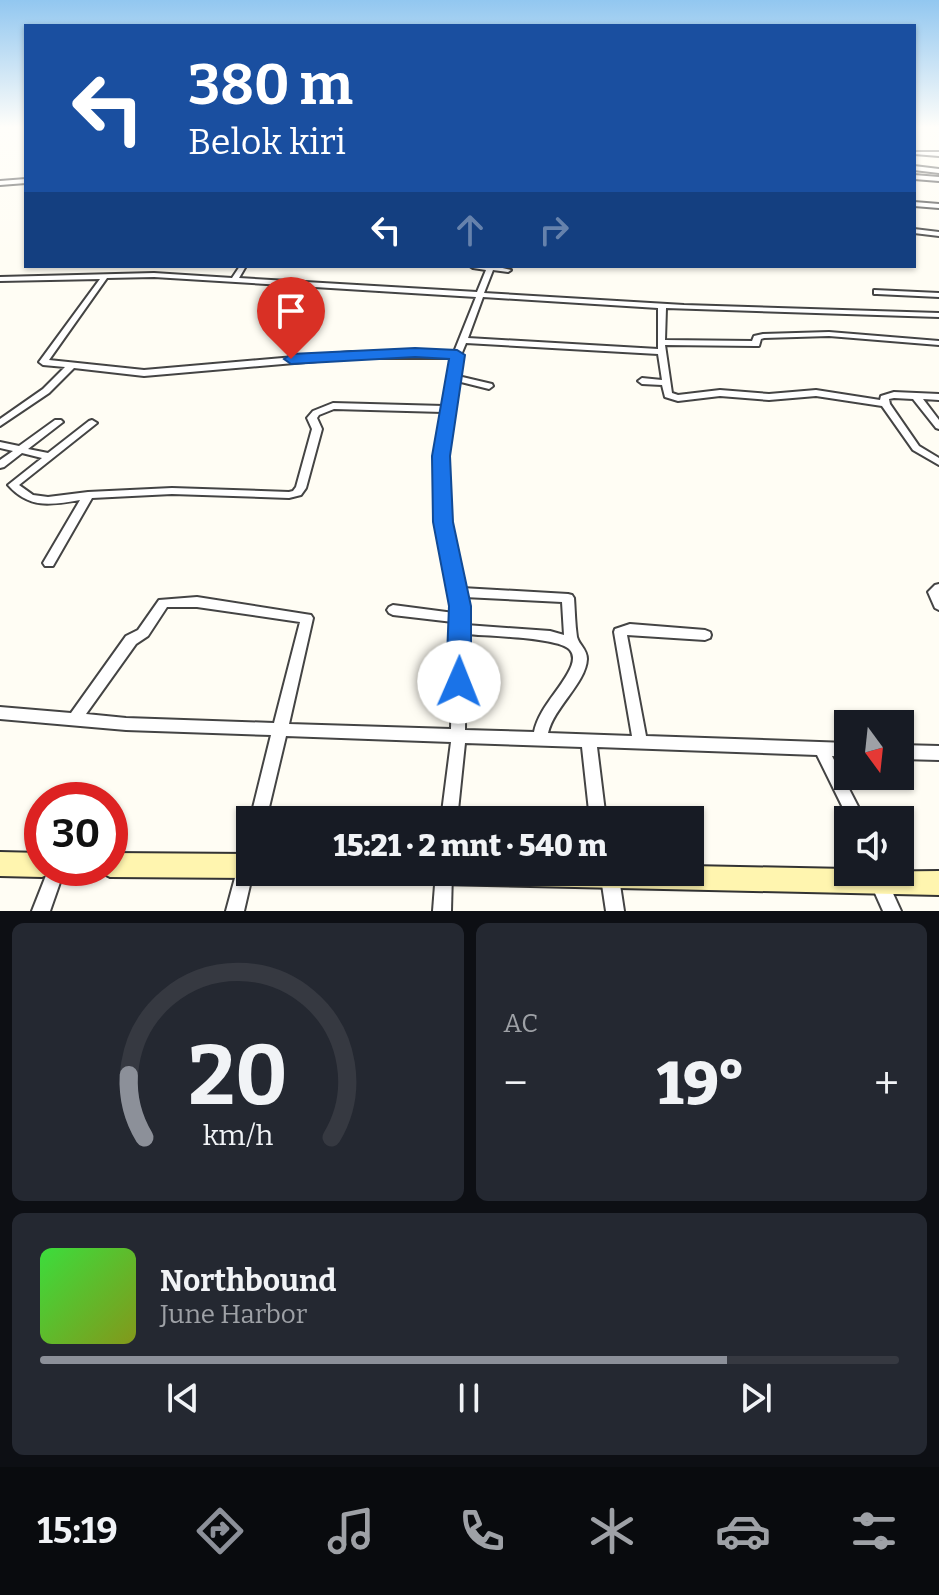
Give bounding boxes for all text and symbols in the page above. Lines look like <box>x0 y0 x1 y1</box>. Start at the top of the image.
text: 380 m <box>188 52 353 119</box>
icon: left <box>56 56 160 160</box>
text: Belok kiri <box>188 120 346 164</box>
icon: left <box>364 208 408 252</box>
icon: ahead <box>448 208 492 252</box>
icon: right <box>532 208 576 252</box>
pin <box>257 277 325 359</box>
icon: arrive <box>269 289 313 333</box>
position arrow <box>417 640 501 724</box>
north arrow <box>834 710 914 790</box>
map controls <box>834 710 914 886</box>
speed limit sign: 30 <box>24 782 128 886</box>
button: sound <box>834 806 914 886</box>
text: 15:21 · 2 mnt · 540 m <box>333 828 607 864</box>
text: AC <box>504 1008 538 1039</box>
text: 20 <box>188 1026 288 1126</box>
text: 19° <box>657 1048 745 1120</box>
text: − <box>504 1057 528 1110</box>
text: + <box>874 1057 899 1110</box>
text: km/h <box>202 1118 273 1153</box>
text: Northbound <box>160 1263 336 1299</box>
text: June Harbor <box>160 1299 307 1330</box>
icon: previous <box>161 1376 205 1420</box>
icon: pause <box>447 1376 491 1420</box>
icon: next <box>734 1376 778 1420</box>
icon: directions <box>192 1503 248 1559</box>
icon: music <box>323 1503 379 1559</box>
icon: phone <box>454 1503 510 1559</box>
icon: climate <box>584 1503 640 1559</box>
icon: car <box>715 1503 771 1559</box>
icon: filters <box>846 1503 902 1559</box>
text: 15:19 <box>37 1509 118 1553</box>

